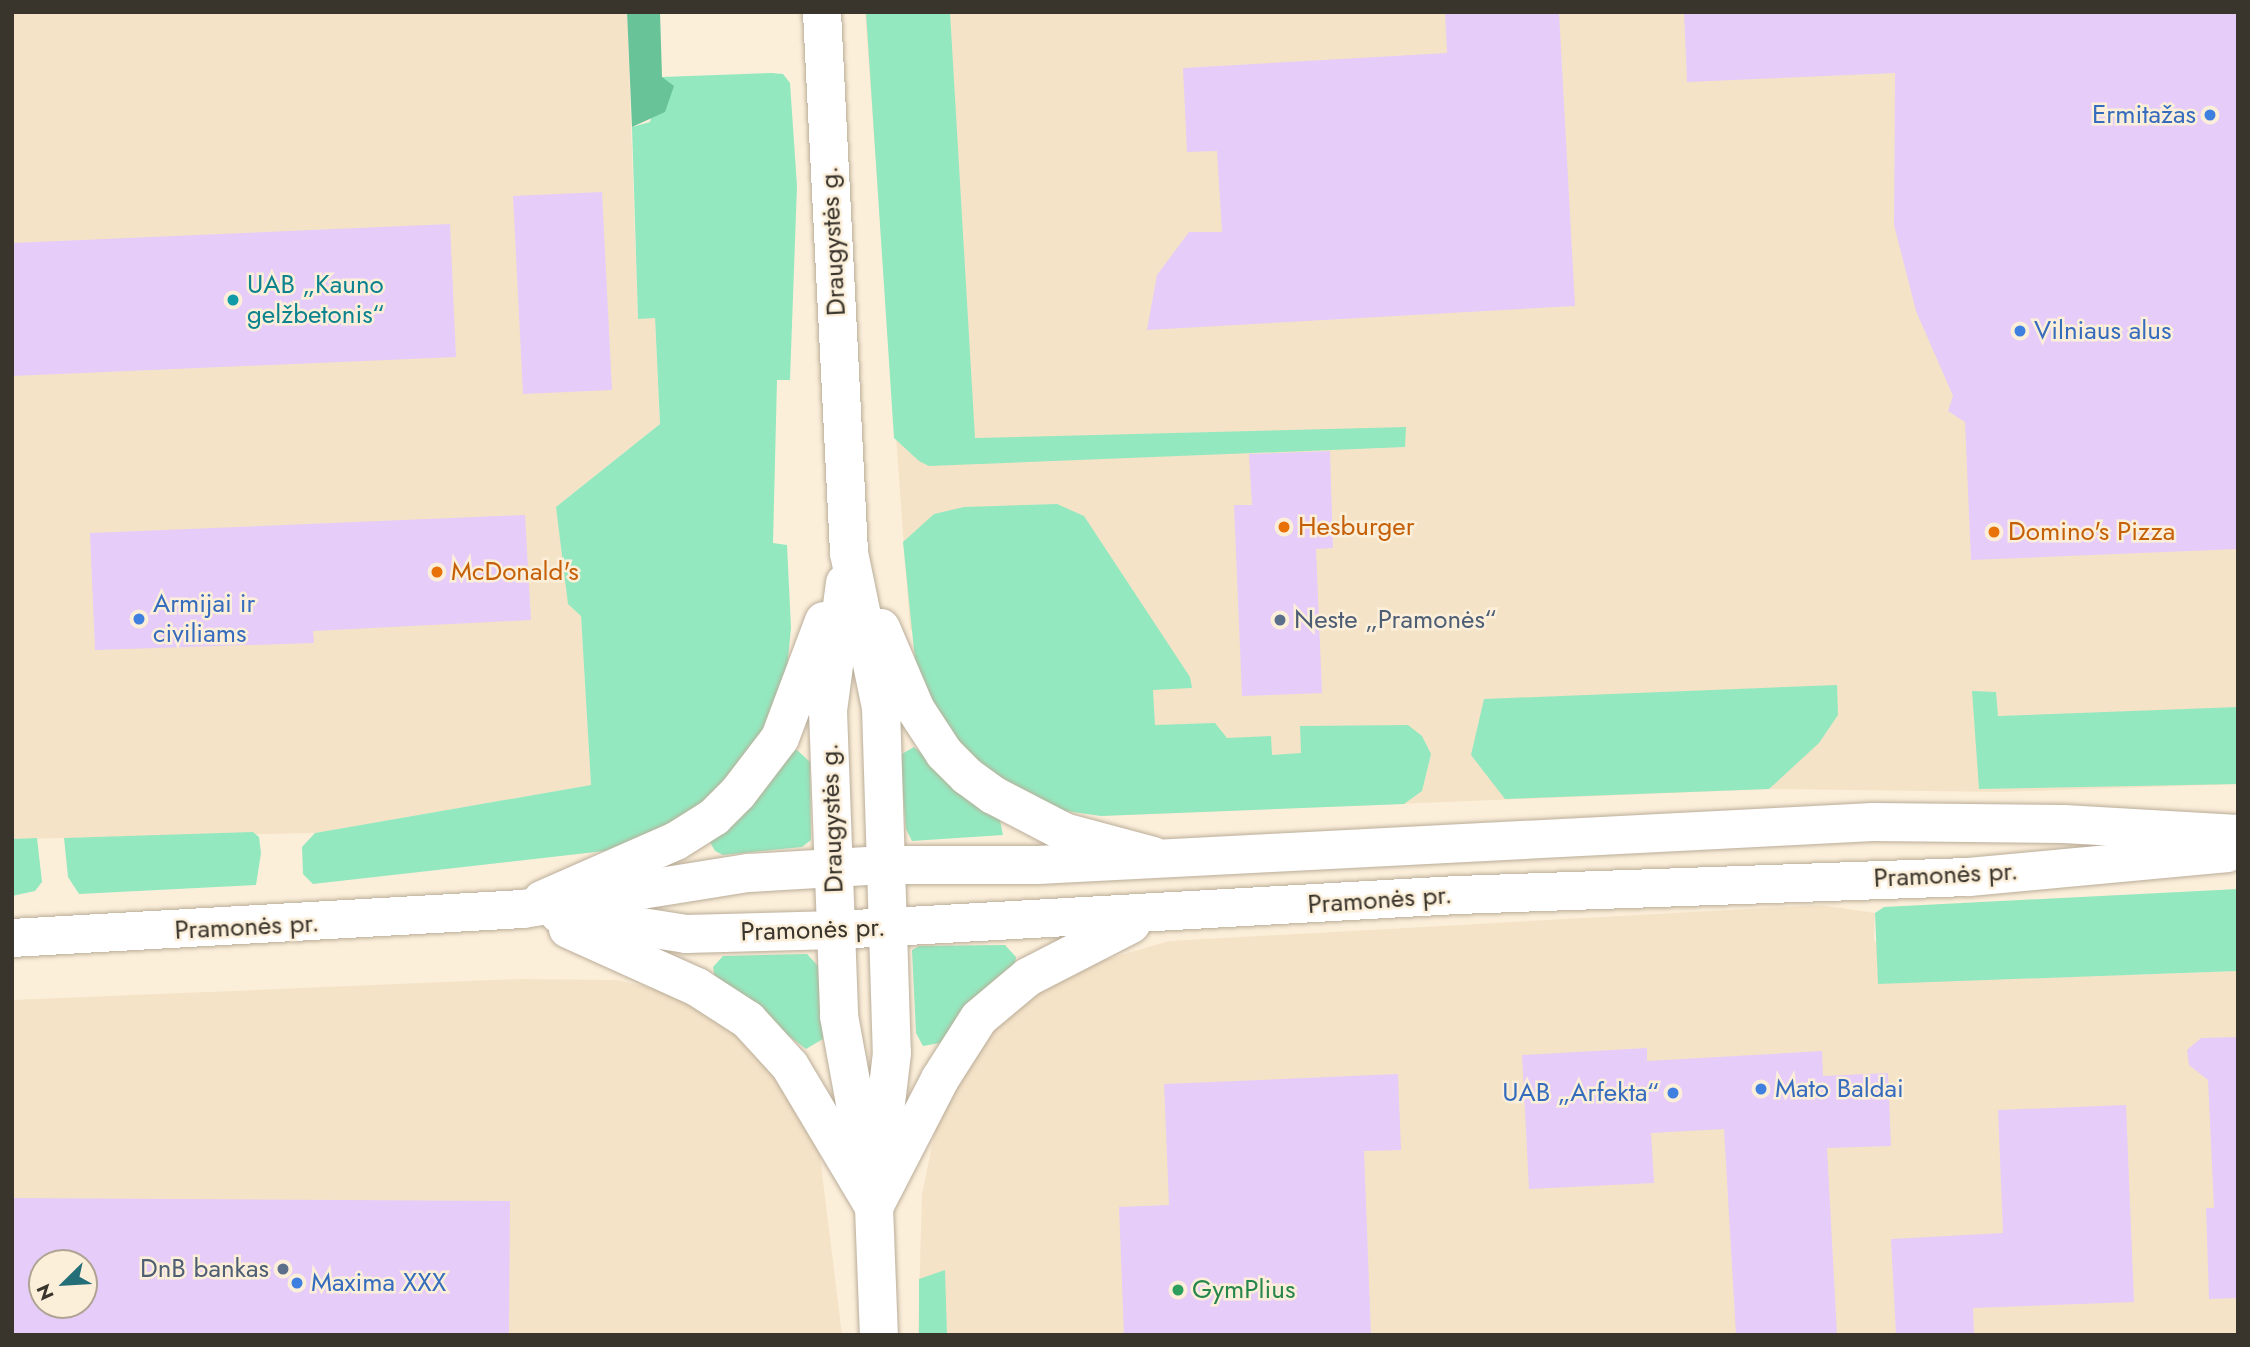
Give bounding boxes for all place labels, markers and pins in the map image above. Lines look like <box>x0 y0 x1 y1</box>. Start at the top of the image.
place label: Ermitažas <box>2092 99 2196 131</box>
marker: Ermitažas <box>2202 107 2218 123</box>
place label: UAB „Kauno gelžbetonis“ <box>247 269 384 330</box>
marker: UAB „Kauno gelžbetonis“ <box>225 292 241 308</box>
place label: Vilniaus alus <box>2034 315 2171 347</box>
marker: Vilniaus alus <box>2012 323 2028 339</box>
place label: Hesburger <box>1298 511 1415 543</box>
place label: Domino's Pizza <box>2008 516 2175 548</box>
marker: Hesburger <box>1276 519 1292 535</box>
marker: Domino's Pizza <box>1986 524 2002 540</box>
place label: McDonald's <box>451 556 579 588</box>
marker: McDonald's <box>429 564 445 580</box>
place label: Armijai ir civiliams <box>153 588 255 650</box>
place label: Neste „Pramonės“ <box>1294 604 1497 636</box>
marker: Armijai ir civiliams <box>131 611 147 627</box>
marker: Neste „Pramonės“ <box>1272 612 1288 628</box>
place label: Mato Baldai <box>1775 1073 1904 1105</box>
place label: UAB „Arfekta“ <box>1502 1077 1659 1109</box>
marker: Mato Baldai <box>1753 1081 1769 1097</box>
marker: UAB „Arfekta“ <box>1665 1085 1681 1101</box>
place label: DnB bankas <box>140 1253 269 1285</box>
marker: DnB bankas <box>275 1261 291 1277</box>
place label: Maxima XXX <box>311 1267 446 1299</box>
place label: GymPlius <box>1192 1274 1295 1306</box>
marker: Maxima XXX <box>289 1275 305 1291</box>
marker: GymPlius <box>1170 1282 1186 1298</box>

